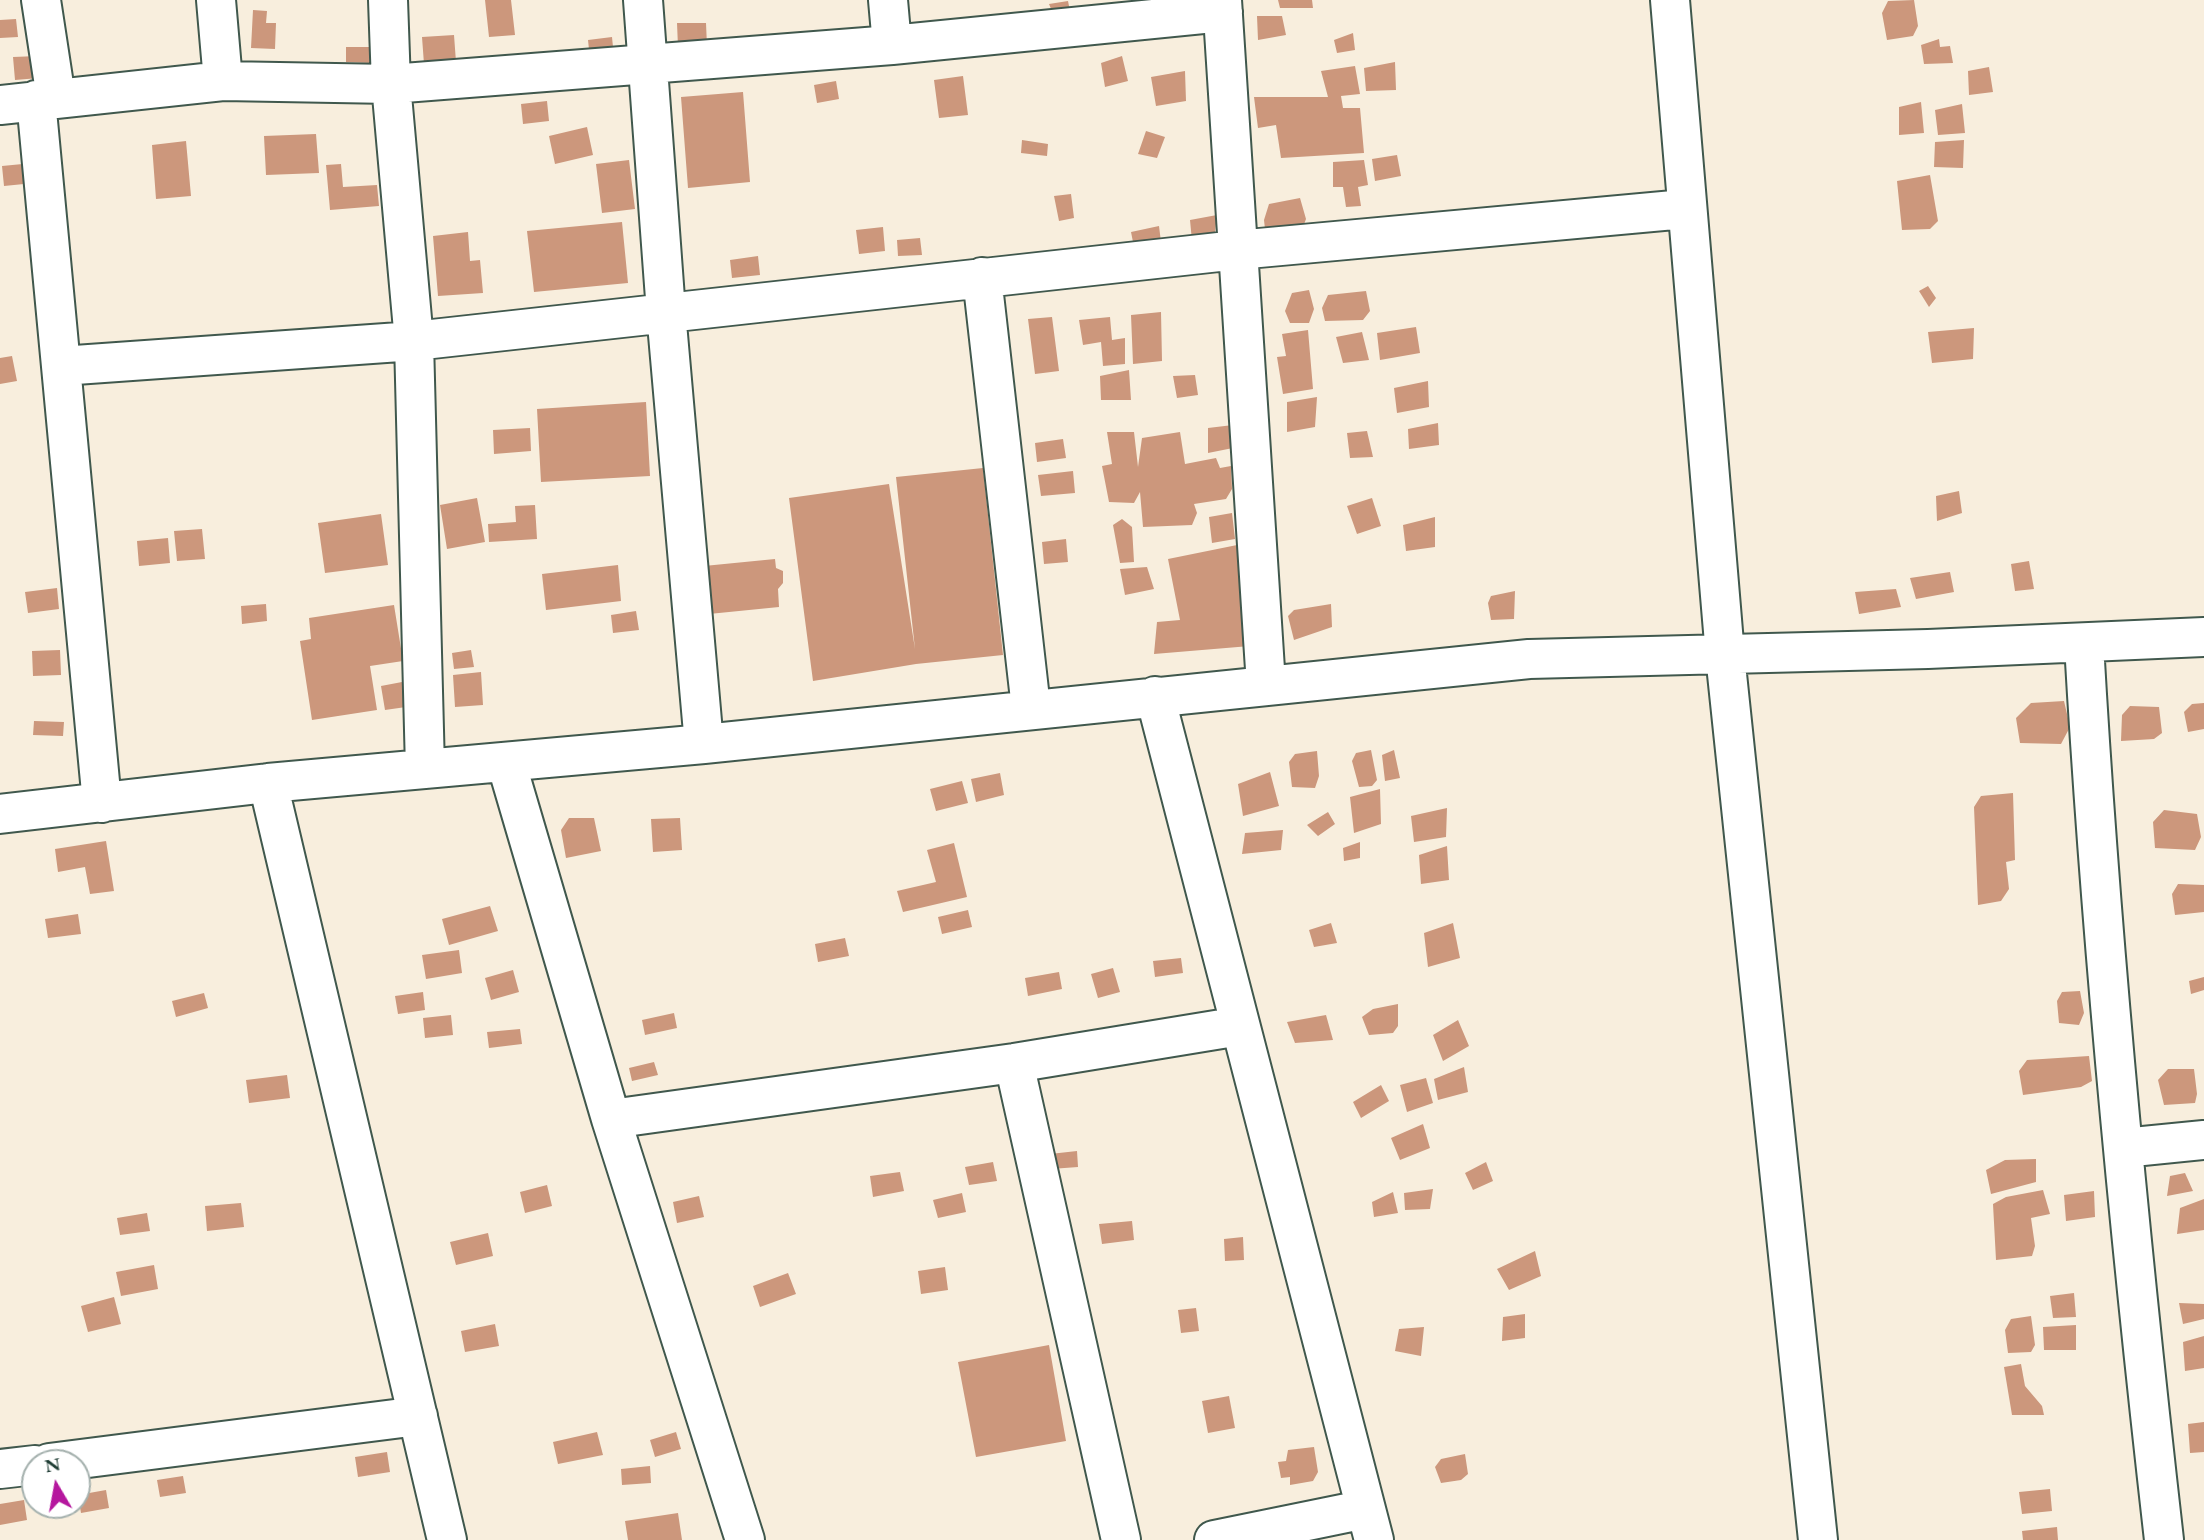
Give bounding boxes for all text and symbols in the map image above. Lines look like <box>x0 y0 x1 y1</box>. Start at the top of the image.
north arrow <box>21 1449 91 1519</box>
text: N <box>43 1451 62 1478</box>

